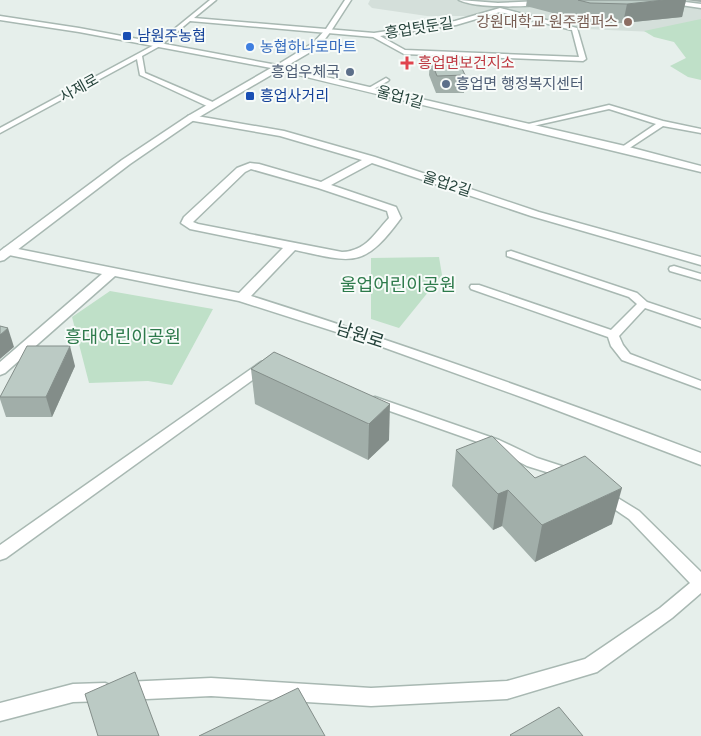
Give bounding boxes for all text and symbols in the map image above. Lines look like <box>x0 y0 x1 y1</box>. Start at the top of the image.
place label: 강원대학교 원주캠퍼스 <box>476 13 618 31</box>
street label: 흥업텃둔길 <box>384 14 454 42</box>
marker: 강원대학교 원주캠퍼스 <box>622 16 634 28</box>
place label: 남원주농협 <box>137 27 206 45</box>
marker: 남원주농협 <box>121 30 133 42</box>
place label: 농협하나로마트 <box>260 38 357 56</box>
marker: 농협하나로마트 <box>244 41 256 53</box>
place label: 흥업면보건지소 <box>418 54 515 72</box>
marker: 흥업면보건지소 <box>400 56 414 70</box>
place label: 흥업우체국 <box>271 63 340 81</box>
marker: 흥업우체국 <box>344 66 356 78</box>
street label: 사제로 <box>57 70 101 106</box>
place label: 흥업면 행정복지센터 <box>456 75 584 93</box>
marker: 흥업면 행정복지센터 <box>440 78 452 90</box>
street label: 울업1길 <box>375 82 425 112</box>
place label: 흥업사거리 <box>260 87 329 105</box>
marker: 흥업사거리 <box>244 90 256 102</box>
street label: 울업2길 <box>421 168 473 200</box>
park label: 울업어린이공원 <box>340 274 456 296</box>
street label: 남원로 <box>333 317 387 353</box>
park label: 흥대어린이공원 <box>65 326 181 348</box>

